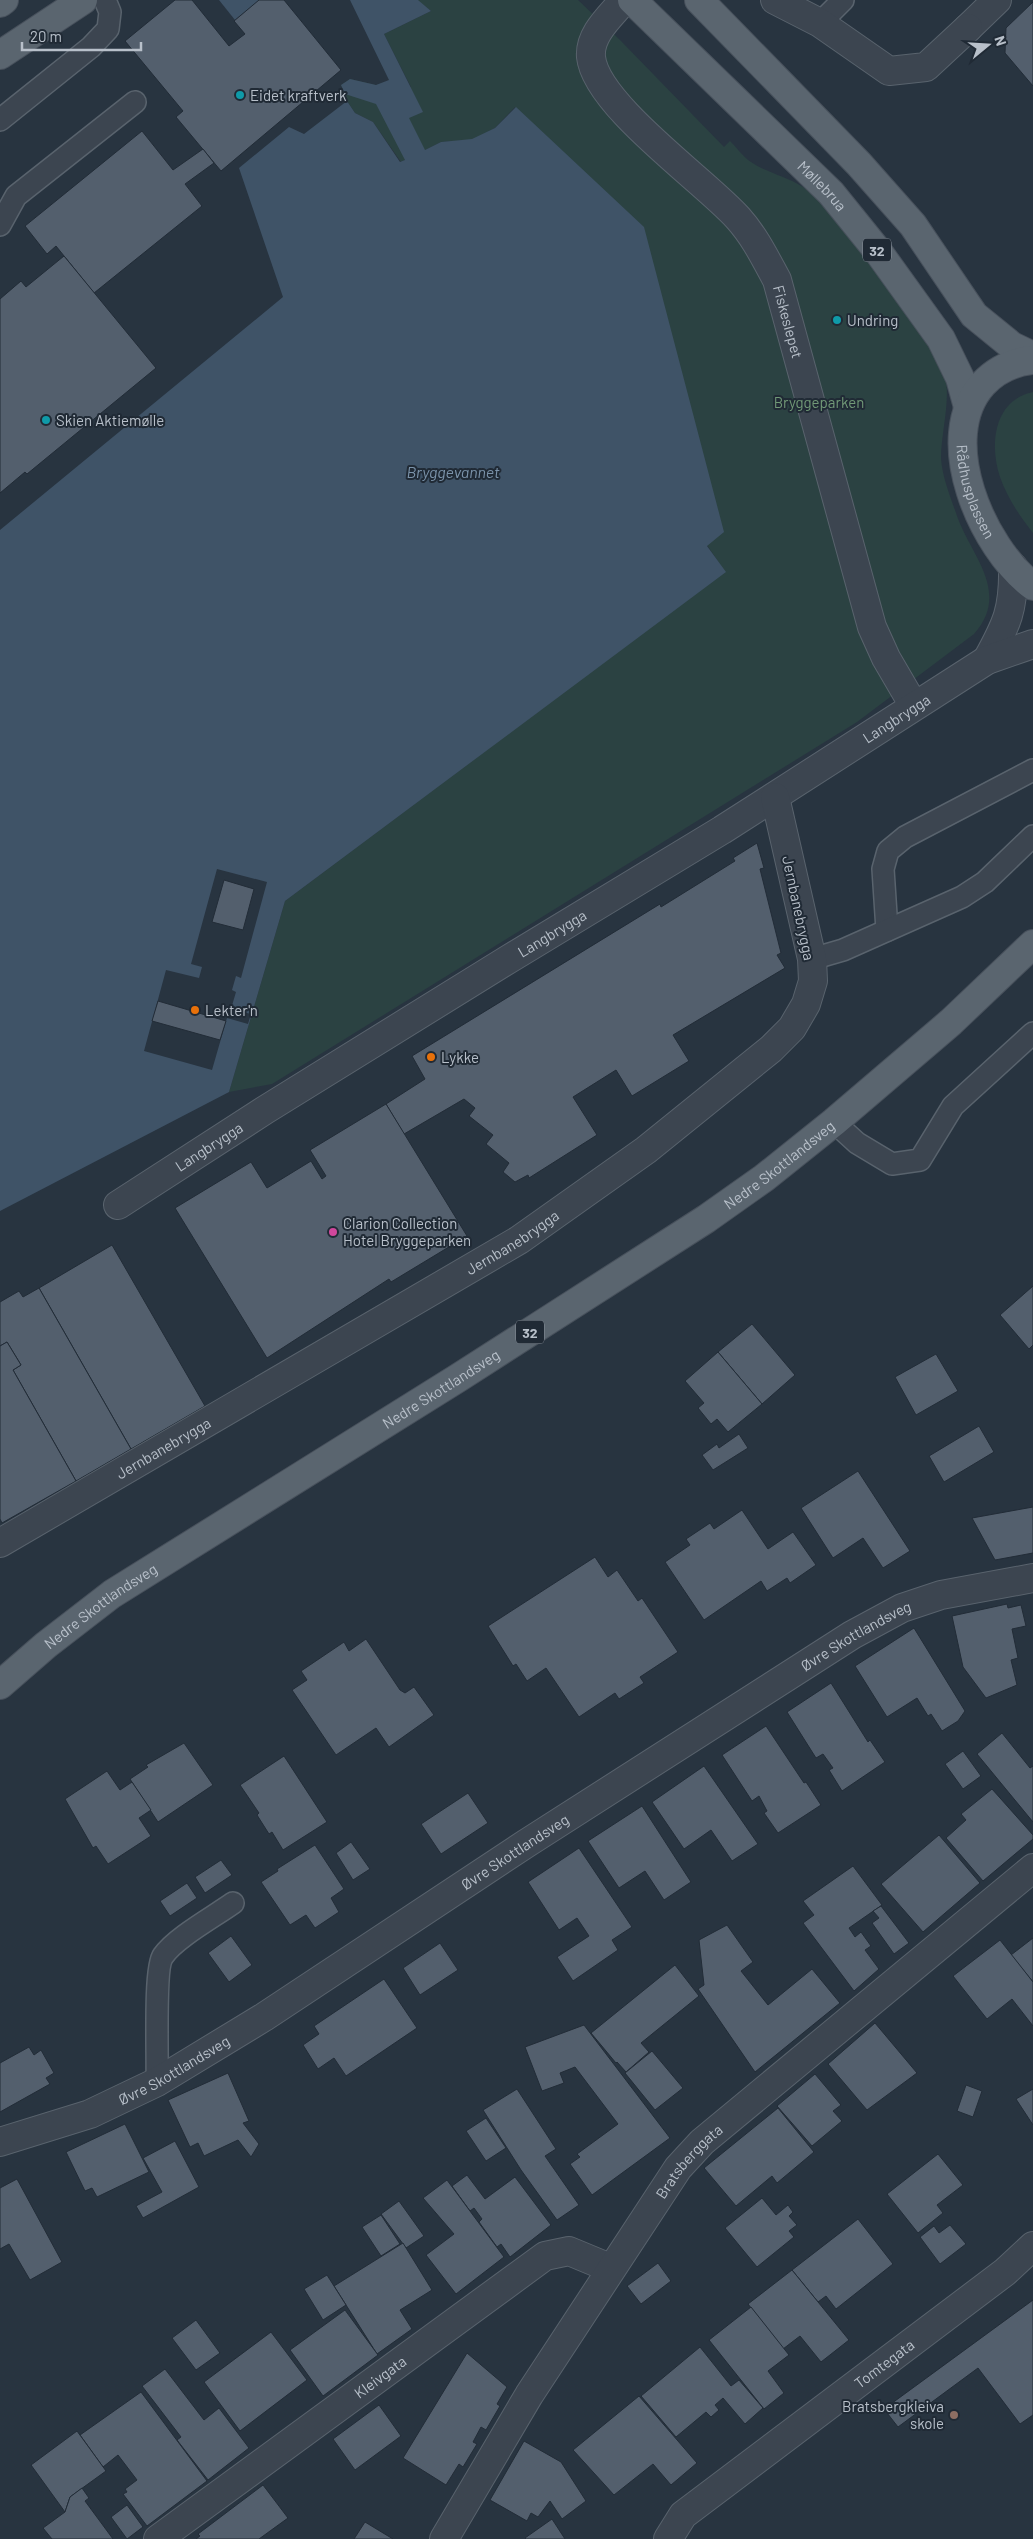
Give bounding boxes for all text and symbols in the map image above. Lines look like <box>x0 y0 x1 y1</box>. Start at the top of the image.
scale bar <box>22 20 141 52</box>
north arrow <box>963 20 1013 70</box>
text: 20 m <box>30 27 62 45</box>
text: N <box>991 34 1010 48</box>
place label: Eidet kraftverk <box>250 86 347 104</box>
marker: Eidet kraftverk <box>234 89 246 101</box>
street label: Møllebrua <box>794 157 851 214</box>
road number: 32 <box>863 238 891 262</box>
street label: Fiskeslepet <box>770 283 807 360</box>
place label: Undring <box>847 311 898 329</box>
marker: Undring <box>831 314 843 326</box>
park label: Bryggeparken <box>774 393 864 411</box>
place label: Skien Aktiemølle <box>56 411 164 429</box>
marker: Skien Aktiemølle <box>40 414 52 426</box>
street label: Rådhusplassen <box>953 444 999 542</box>
water label: Bryggevannet <box>406 462 500 481</box>
street label: Langbrygga <box>859 690 933 747</box>
street label: Jernbanebrygga <box>779 854 819 962</box>
street label: Langbrygga <box>514 906 589 961</box>
place label: Lekter'n <box>205 1001 258 1019</box>
marker: Lekter'n <box>189 1004 201 1016</box>
place label: Lykke <box>441 1048 479 1066</box>
marker: Lykke <box>425 1051 437 1063</box>
street label: Nedre Skottlandsveg <box>720 1116 838 1213</box>
street label: Langbrygga <box>172 1118 246 1175</box>
street label: Jernbanebrygga <box>462 1206 562 1278</box>
place label: Clarion Collection Hotel Bryggeparken <box>343 1214 471 1249</box>
marker: Clarion Collection Hotel Bryggeparken <box>327 1226 339 1238</box>
road number: 32 <box>516 1320 544 1344</box>
street label: Nedre Skottlandsveg <box>379 1345 503 1432</box>
street label: Jernbanebrygga <box>113 1413 214 1482</box>
street label: Nedre Skottlandsveg <box>40 1559 160 1652</box>
street label: Øvre Skottlandsveg <box>797 1597 913 1675</box>
street label: Øvre Skottlandsveg <box>457 1810 572 1893</box>
street label: Øvre Skottlandsveg <box>115 2031 233 2108</box>
street label: Bratsberggata <box>652 2120 726 2202</box>
street label: Tomtegata <box>850 2335 917 2392</box>
street label: Kleivgata <box>350 2352 410 2402</box>
place label: Bratsbergkleiva skole <box>842 2397 944 2432</box>
marker: Bratsbergkleiva skole <box>948 2409 960 2421</box>

